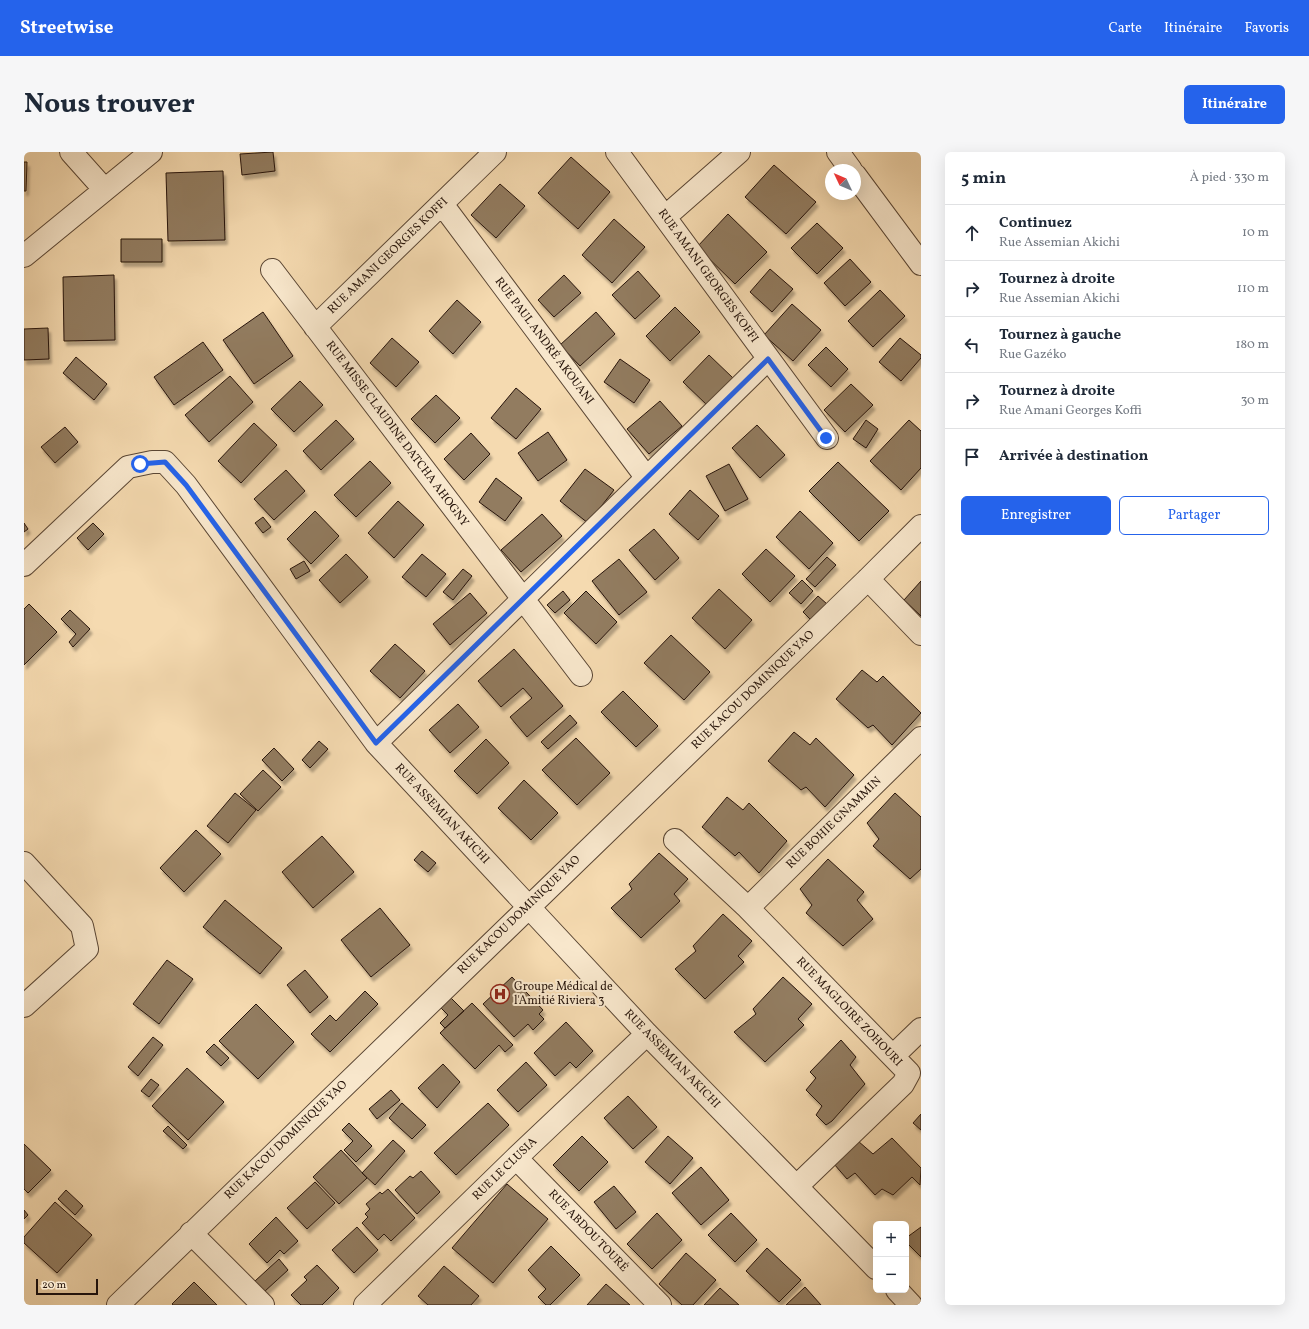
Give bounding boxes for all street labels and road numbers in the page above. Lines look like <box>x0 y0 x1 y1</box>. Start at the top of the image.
street label: RUE AMANI GEORGES KOFFI <box>324 194 452 318</box>
street label: RUE AMANI GEORGES KOFFI <box>654 206 762 346</box>
street label: RUE PAUL ANDRÉ AKOUANI <box>491 273 598 408</box>
street label: RUE MISSE CLAUDINE DATCHA AHOGNY <box>322 338 472 530</box>
street label: RUE KACOU DOMINIQUE YAO <box>688 627 818 753</box>
street label: RUE ASSEMIAN AKICHI <box>391 760 493 868</box>
street label: RUE BOHIE GNAMMIN <box>783 773 885 873</box>
street label: RUE KACOU DOMINIQUE YAO <box>454 852 584 978</box>
street label: RUE MAGLOIRE ZOHOURI <box>792 954 906 1070</box>
street label: RUE ASSEMIAN AKICHI <box>620 1006 724 1112</box>
street label: RUE KACOU DOMINIQUE YAO <box>221 1077 351 1203</box>
street label: RUE LE CLUSIA <box>469 1134 541 1204</box>
street label: RUE ABDOU TOURÉ <box>544 1186 632 1276</box>

